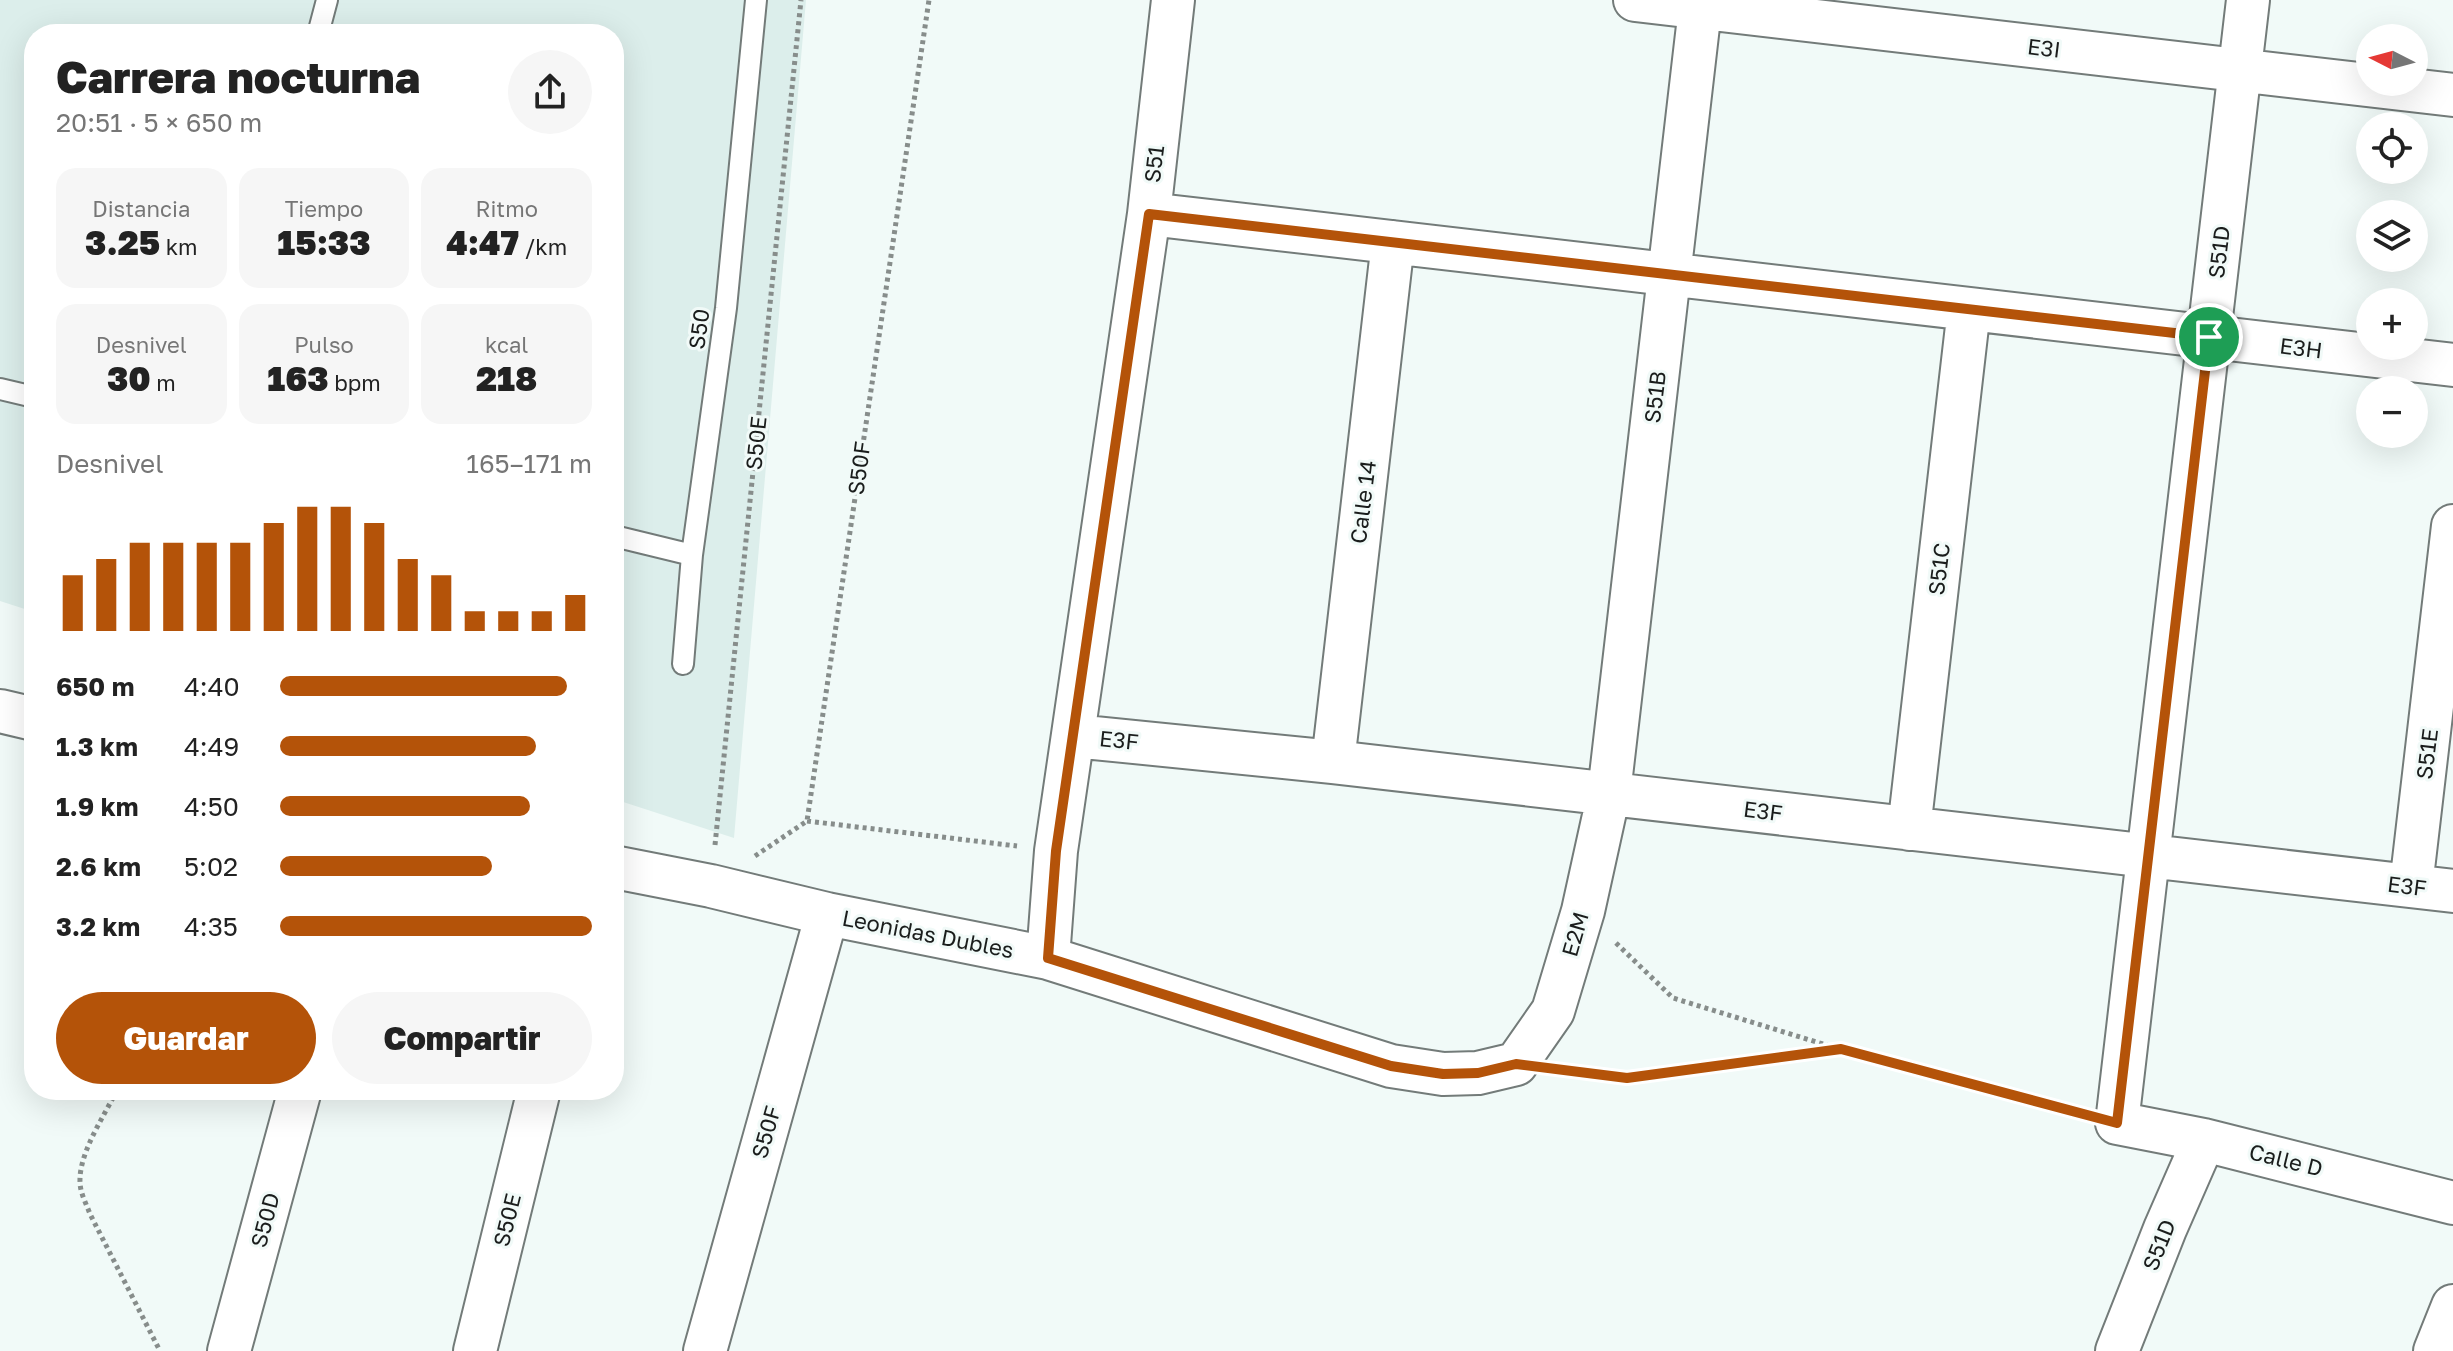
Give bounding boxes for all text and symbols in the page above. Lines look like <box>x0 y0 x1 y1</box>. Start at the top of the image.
north arrow <box>2356 24 2428 96</box>
map controls <box>2356 24 2428 448</box>
street label: E3I <box>2026 32 2062 63</box>
text: Carrera nocturna <box>56 50 420 103</box>
button: share <box>508 50 592 134</box>
text: 20:51 · 5 × 650 m <box>56 107 262 138</box>
button: locate <box>2356 112 2428 184</box>
street label: S51 <box>1138 143 1169 184</box>
text: Distancia <box>92 195 190 222</box>
text: Tiempo <box>285 195 363 222</box>
text: Ritmo <box>476 195 538 222</box>
button: layers <box>2356 200 2428 272</box>
text: 3.25 <box>85 222 160 262</box>
text: 15:33 <box>277 222 371 262</box>
text: 4:47 <box>446 222 519 262</box>
street label: S51D <box>2202 224 2235 280</box>
text: km <box>160 233 198 260</box>
text: /km <box>519 233 567 260</box>
button: + <box>2356 288 2428 360</box>
pin <box>2175 303 2243 371</box>
street label: S50 <box>682 307 715 351</box>
icon: arrive <box>2187 315 2231 359</box>
text: Desnivel <box>96 331 187 358</box>
text: Pulso <box>294 331 354 358</box>
text: kcal <box>485 331 528 358</box>
street label: E3H <box>2278 331 2324 364</box>
text: 30 <box>107 358 151 398</box>
text: 163 <box>267 358 329 398</box>
text: 218 <box>476 358 537 398</box>
text: m <box>151 369 176 396</box>
text: bpm <box>329 369 381 396</box>
street label: S51B <box>1638 369 1671 425</box>
button: − <box>2356 376 2428 448</box>
street label: S50E <box>739 415 772 471</box>
street label: S50F <box>841 440 876 496</box>
text: Desnivel <box>56 448 163 479</box>
text: 165–171 m <box>466 448 592 479</box>
street label: Calle 14 <box>1344 459 1381 545</box>
street label: S51C <box>1922 541 1955 597</box>
text: 650 m <box>56 671 135 702</box>
text: 4:40 <box>184 671 240 702</box>
street label: E3F <box>1098 724 1140 755</box>
street label: S51E <box>2410 727 2443 781</box>
text: 1.3 km <box>56 731 138 762</box>
text: 4:49 <box>184 731 239 762</box>
text: 1.9 km <box>56 791 139 822</box>
text: 4:50 <box>184 791 239 822</box>
street label: E3F <box>1742 795 1784 826</box>
text: 2.6 km <box>56 851 141 882</box>
text: 5:02 <box>184 851 238 882</box>
street label: E3F <box>2386 870 2428 901</box>
street label: Leonidas Dubles <box>840 904 1016 963</box>
street label: E2M <box>1555 908 1594 959</box>
text: 3.2 km <box>56 911 140 942</box>
text: 4:35 <box>184 911 238 942</box>
button: Guardar <box>56 992 316 1084</box>
button: Compartir <box>332 992 592 1084</box>
street label: S50F <box>745 1102 786 1161</box>
street label: Calle D <box>2247 1137 2326 1182</box>
street label: S50D <box>244 1189 285 1250</box>
street label: S50E <box>487 1190 526 1249</box>
street label: S51D <box>2136 1215 2181 1274</box>

